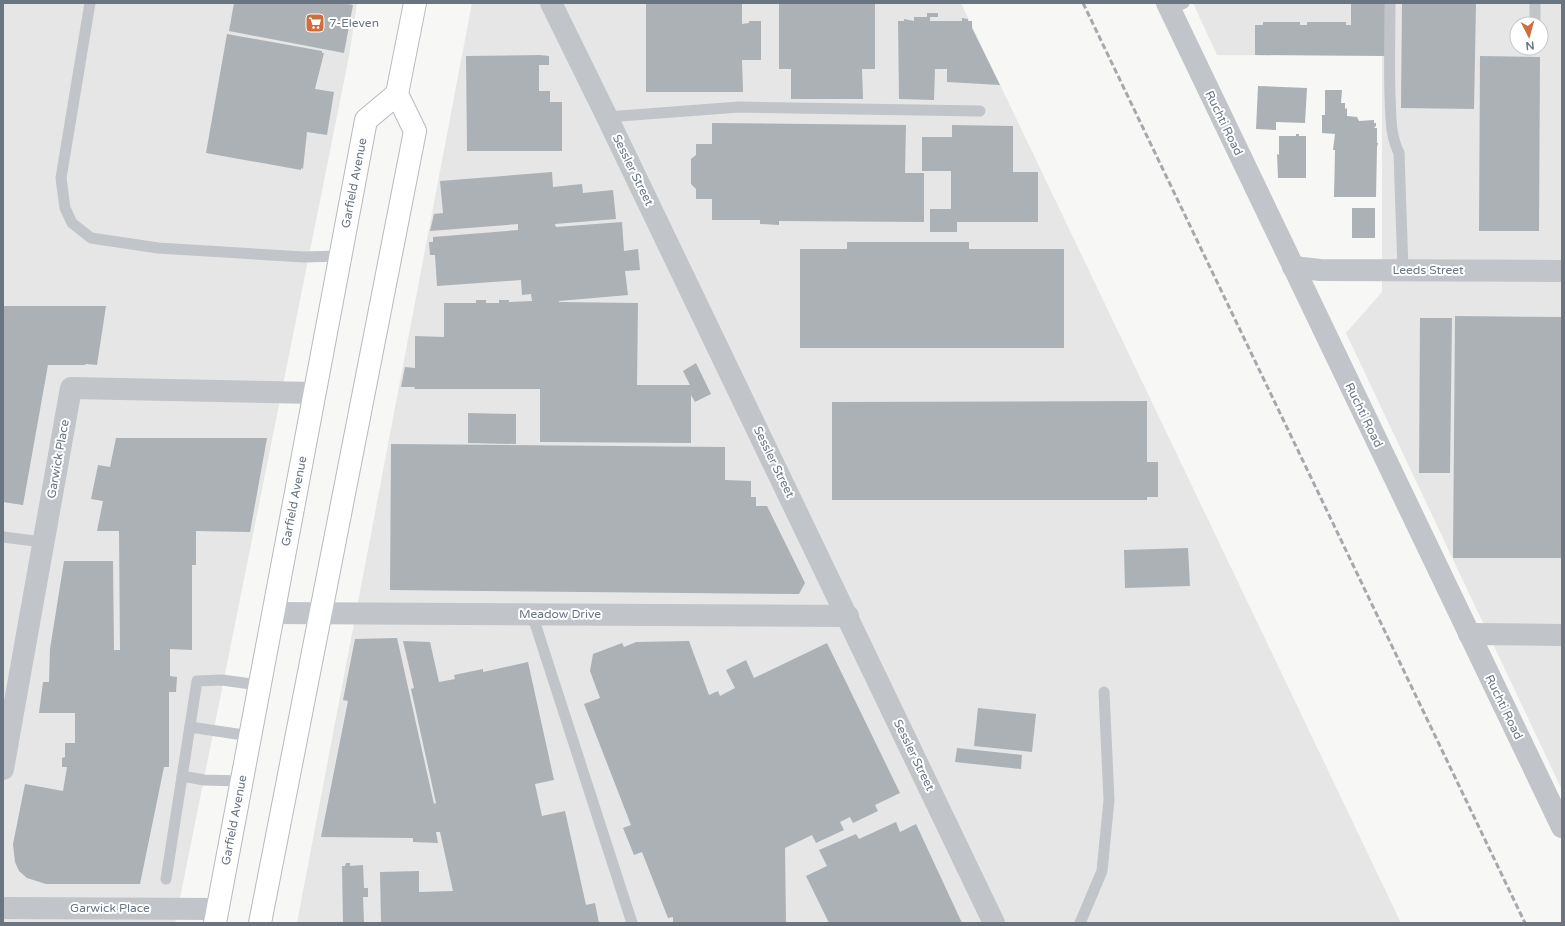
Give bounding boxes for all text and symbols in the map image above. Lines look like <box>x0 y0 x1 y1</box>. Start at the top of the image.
supermarket icon: 7-Eleven <box>304 12 326 34</box>
place label: 7-Eleven <box>329 16 379 30</box>
north arrow <box>1509 16 1549 56</box>
text: N <box>1525 39 1535 52</box>
street label: Ruchti Road <box>1202 88 1246 158</box>
street label: Sessler Street <box>610 132 656 208</box>
street label: Garfield Avenue <box>338 137 370 229</box>
street label: Leeds Street <box>1392 263 1464 277</box>
street label: Ruchti Road <box>1342 380 1386 450</box>
street label: Garwick Place <box>44 418 72 500</box>
street label: Sessler Street <box>751 424 797 500</box>
street label: Garfield Avenue <box>278 455 310 547</box>
street label: Meadow Drive <box>519 607 601 621</box>
street label: Ruchti Road <box>1482 672 1526 742</box>
street label: Sessler Street <box>891 717 937 793</box>
street label: Garfield Avenue <box>218 774 250 866</box>
street label: Garwick Place <box>70 901 150 915</box>

